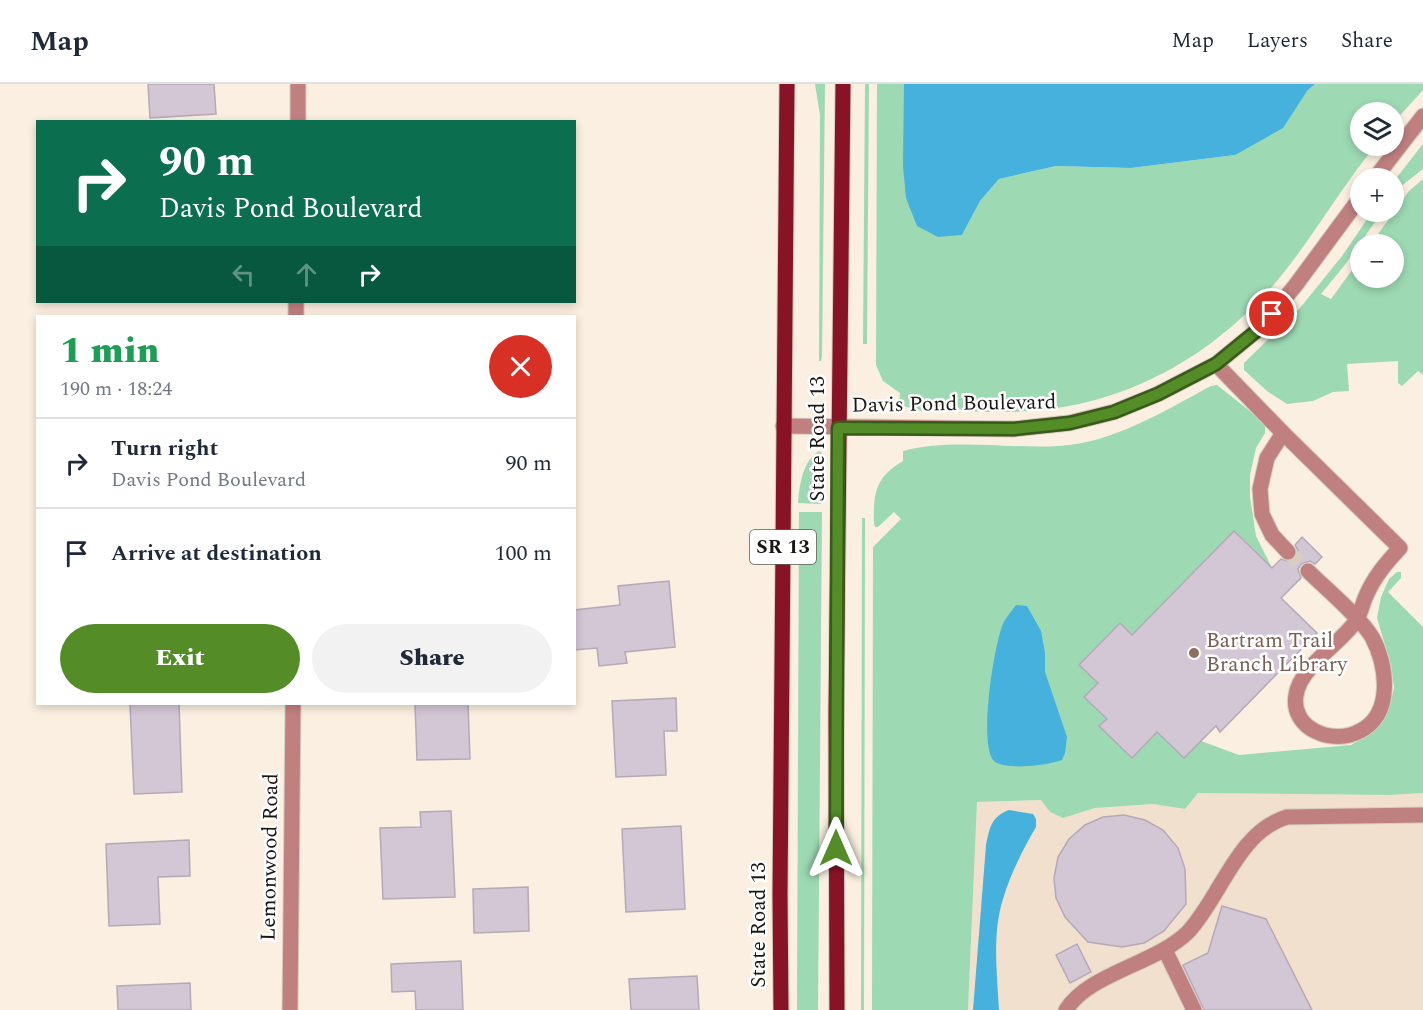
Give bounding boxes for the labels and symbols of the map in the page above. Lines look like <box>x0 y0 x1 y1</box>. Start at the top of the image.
pin <box>1246 288 1297 339</box>
street label: State Road 13 <box>802 376 834 502</box>
street label: Davis Pond Boulevard <box>851 386 1057 422</box>
road number: SR 13 <box>750 530 816 564</box>
place label: Bartram Trail Branch Library <box>1206 625 1348 681</box>
marker: Bartram Trail Branch Library <box>1187 646 1201 660</box>
street label: Lemonwood Road <box>253 773 287 941</box>
position arrow <box>804 816 868 880</box>
street label: State Road 13 <box>743 862 775 988</box>

